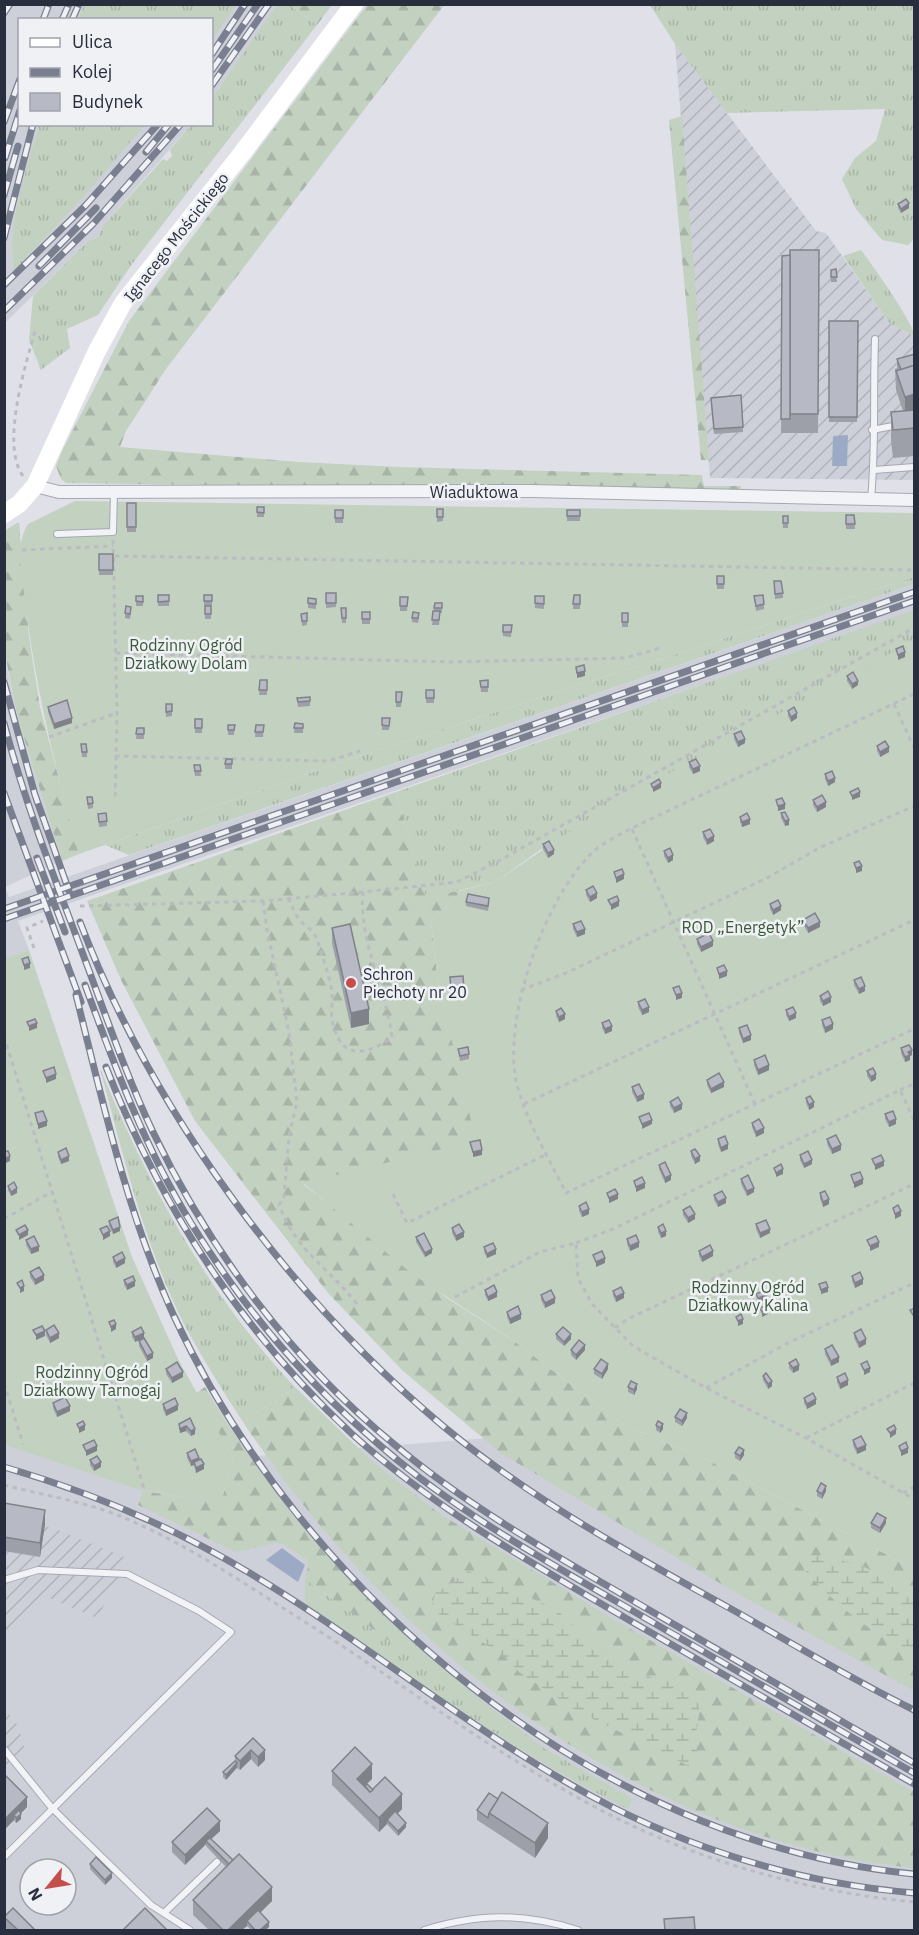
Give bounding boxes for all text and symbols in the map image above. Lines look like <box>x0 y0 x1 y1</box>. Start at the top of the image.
legend <box>18 18 213 126</box>
text: Ulica <box>72 30 113 53</box>
text: Kolej <box>72 60 112 83</box>
text: Budynek <box>72 90 144 113</box>
street label: Ignacego Mościckiego <box>119 168 233 306</box>
street label: Wiaduktowa <box>430 482 519 502</box>
park label: Rodzinny Ogród Działkowy Dolam <box>125 635 247 673</box>
park label: ROD „Energetyk” <box>681 917 805 937</box>
place label: Schron Piechoty nr 20 <box>363 964 467 1002</box>
marker: Schron Piechoty nr 20 <box>344 976 358 990</box>
park label: Rodzinny Ogród Działkowy Kalina <box>688 1277 809 1315</box>
park label: Rodzinny Ogród Działkowy Tarnogaj <box>23 1362 161 1400</box>
north arrow <box>18 1857 78 1917</box>
text: N <box>23 1884 47 1905</box>

